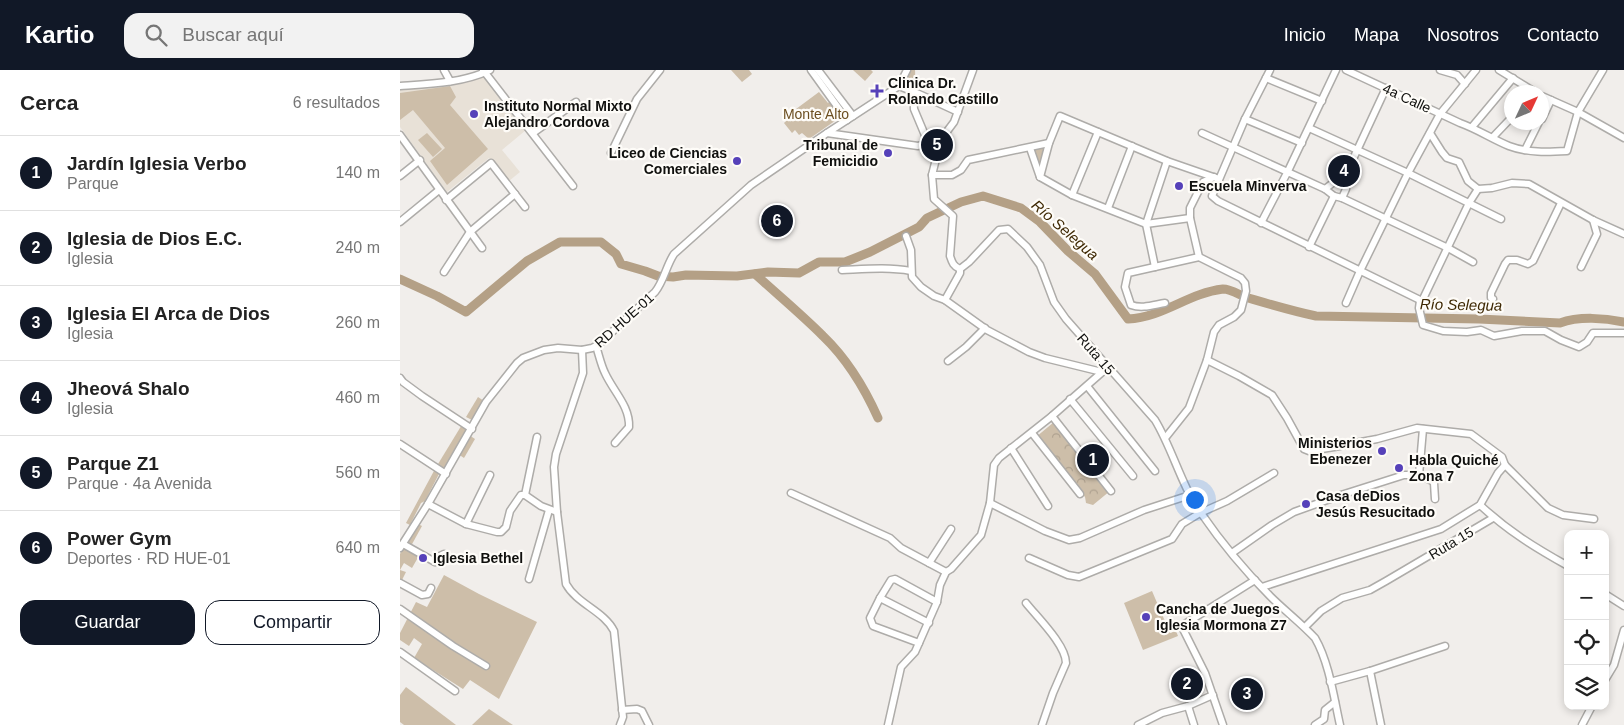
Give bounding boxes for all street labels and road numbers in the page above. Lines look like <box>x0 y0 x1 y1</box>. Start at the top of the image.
street label: 4a Calle <box>1380 80 1434 116</box>
street label: RD HUE-01 <box>591 289 657 351</box>
street label: Ruta 15 <box>1074 330 1118 378</box>
street label: Ruta 15 <box>1426 523 1476 562</box>

